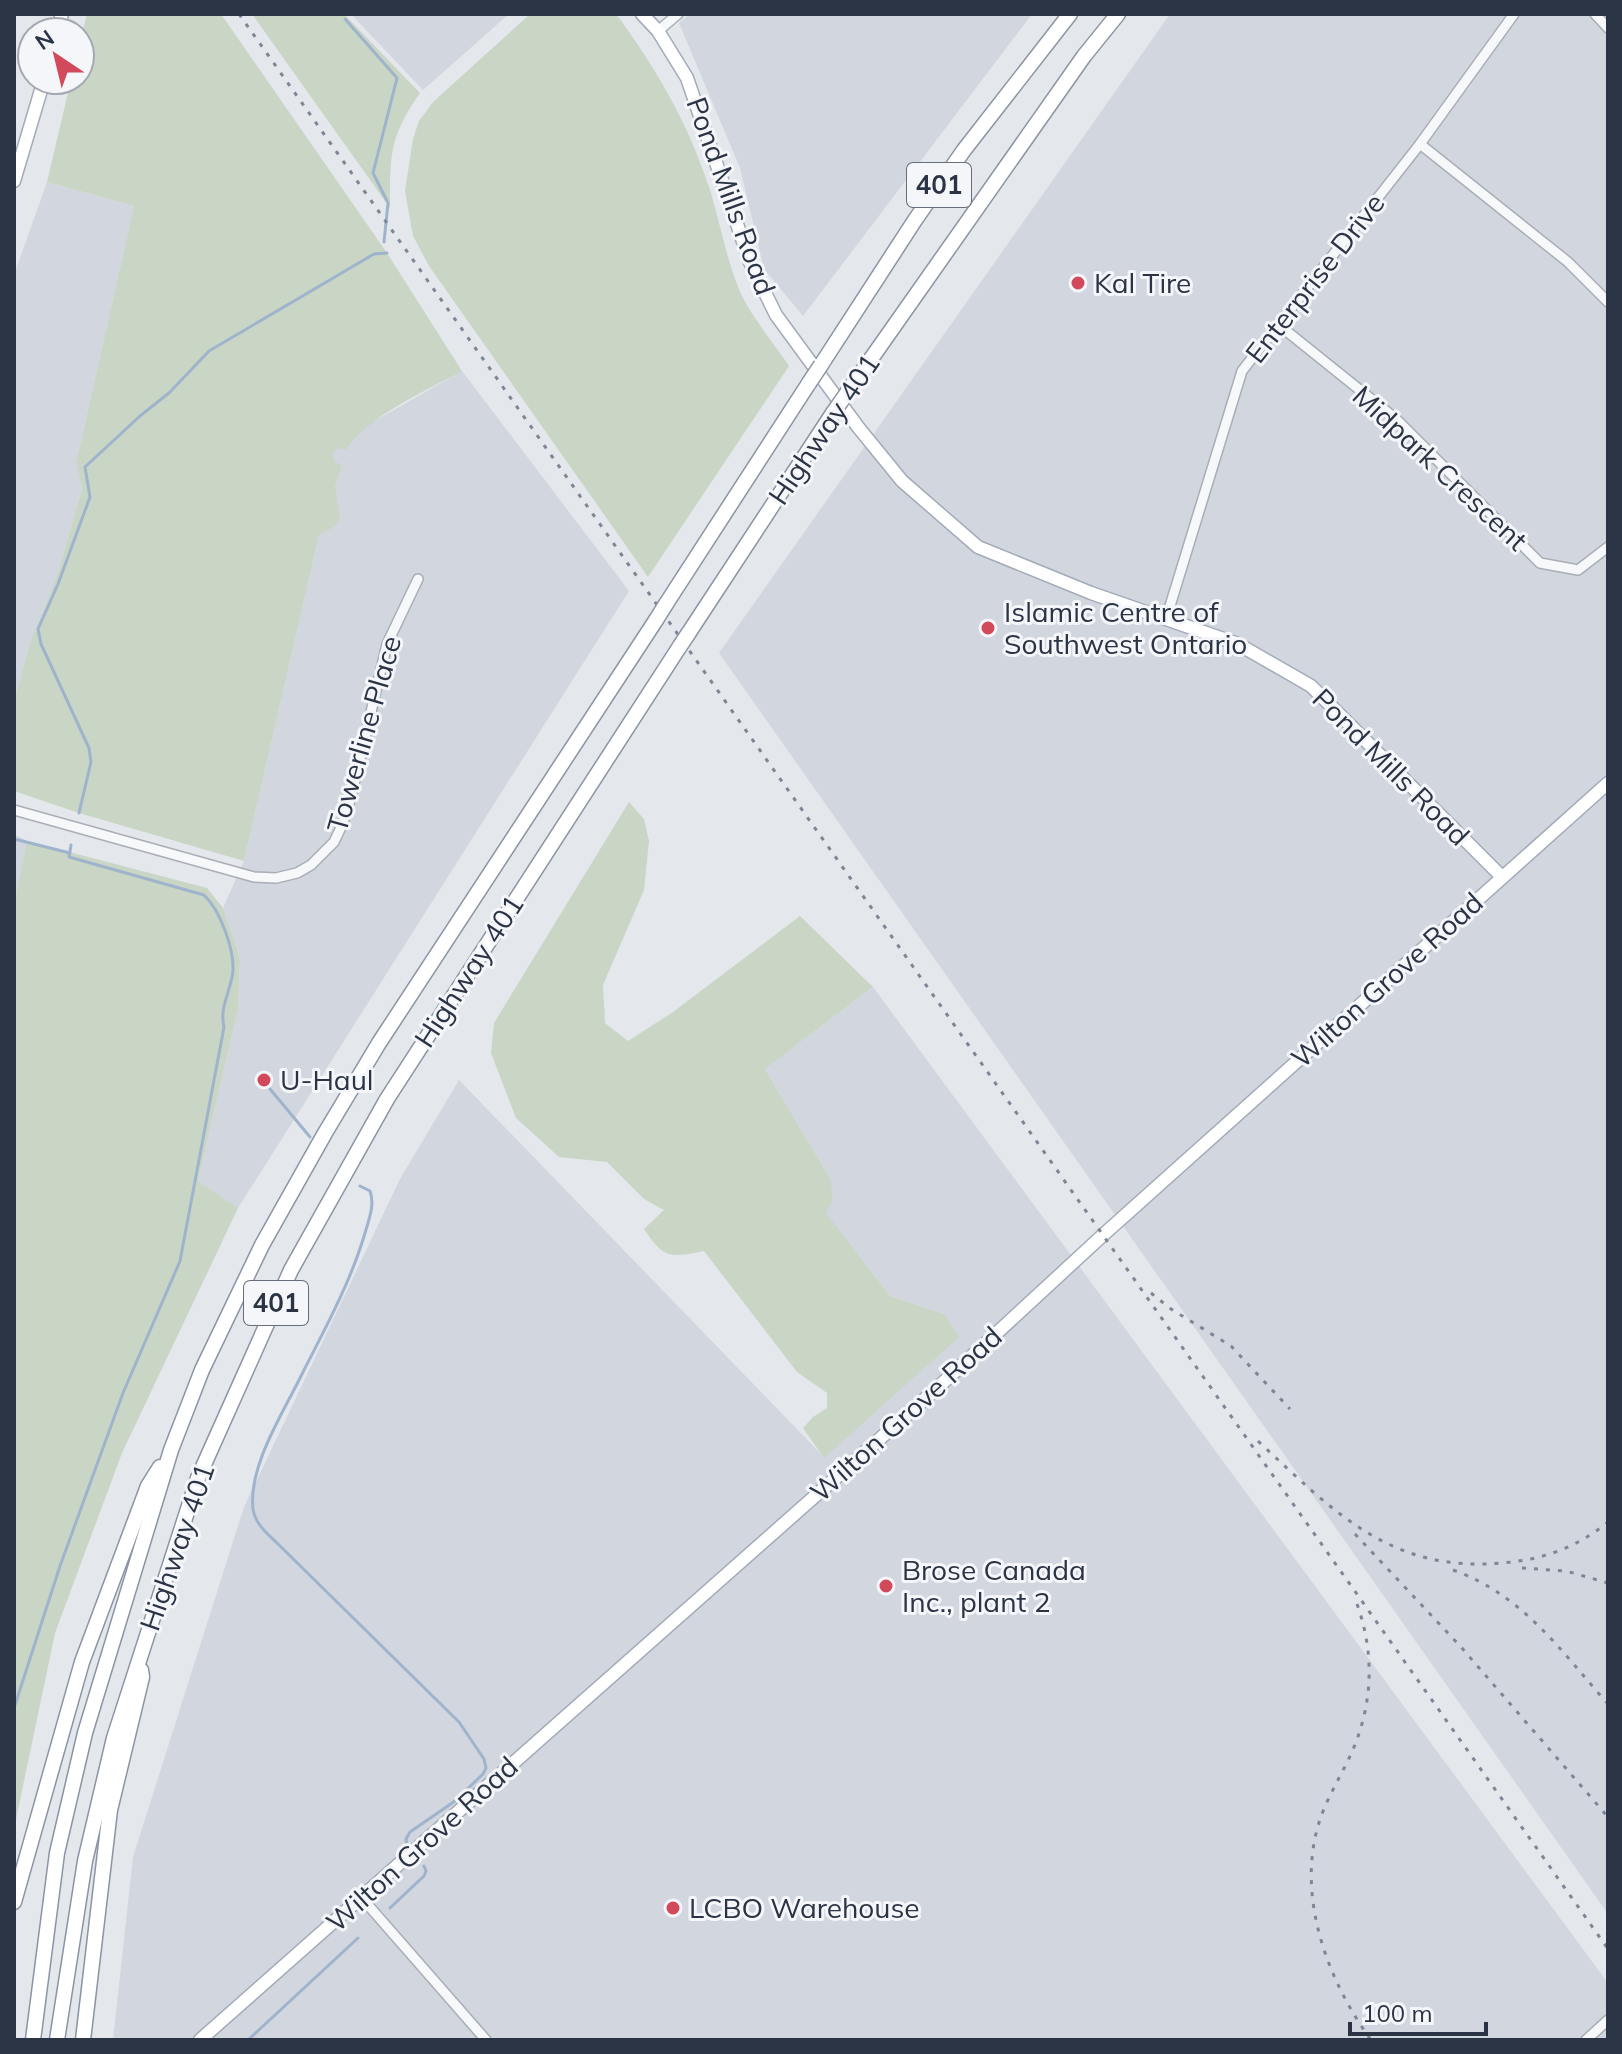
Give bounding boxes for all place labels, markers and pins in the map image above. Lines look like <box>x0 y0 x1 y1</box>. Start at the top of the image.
place label: Kal Tire <box>1094 265 1191 300</box>
marker: Kal Tire <box>1069 274 1087 292</box>
place label: Islamic Centre of Southwest Ontario <box>1004 594 1247 661</box>
marker: Islamic Centre of Southwest Ontario <box>979 619 997 637</box>
place label: U-Haul <box>280 1062 374 1097</box>
marker: U-Haul <box>255 1071 273 1089</box>
place label: Brose Canada Inc., plant 2 <box>902 1552 1086 1619</box>
marker: Brose Canada Inc., plant 2 <box>877 1577 895 1595</box>
place label: LCBO Warehouse <box>689 1890 920 1925</box>
marker: LCBO Warehouse <box>664 1899 682 1917</box>

